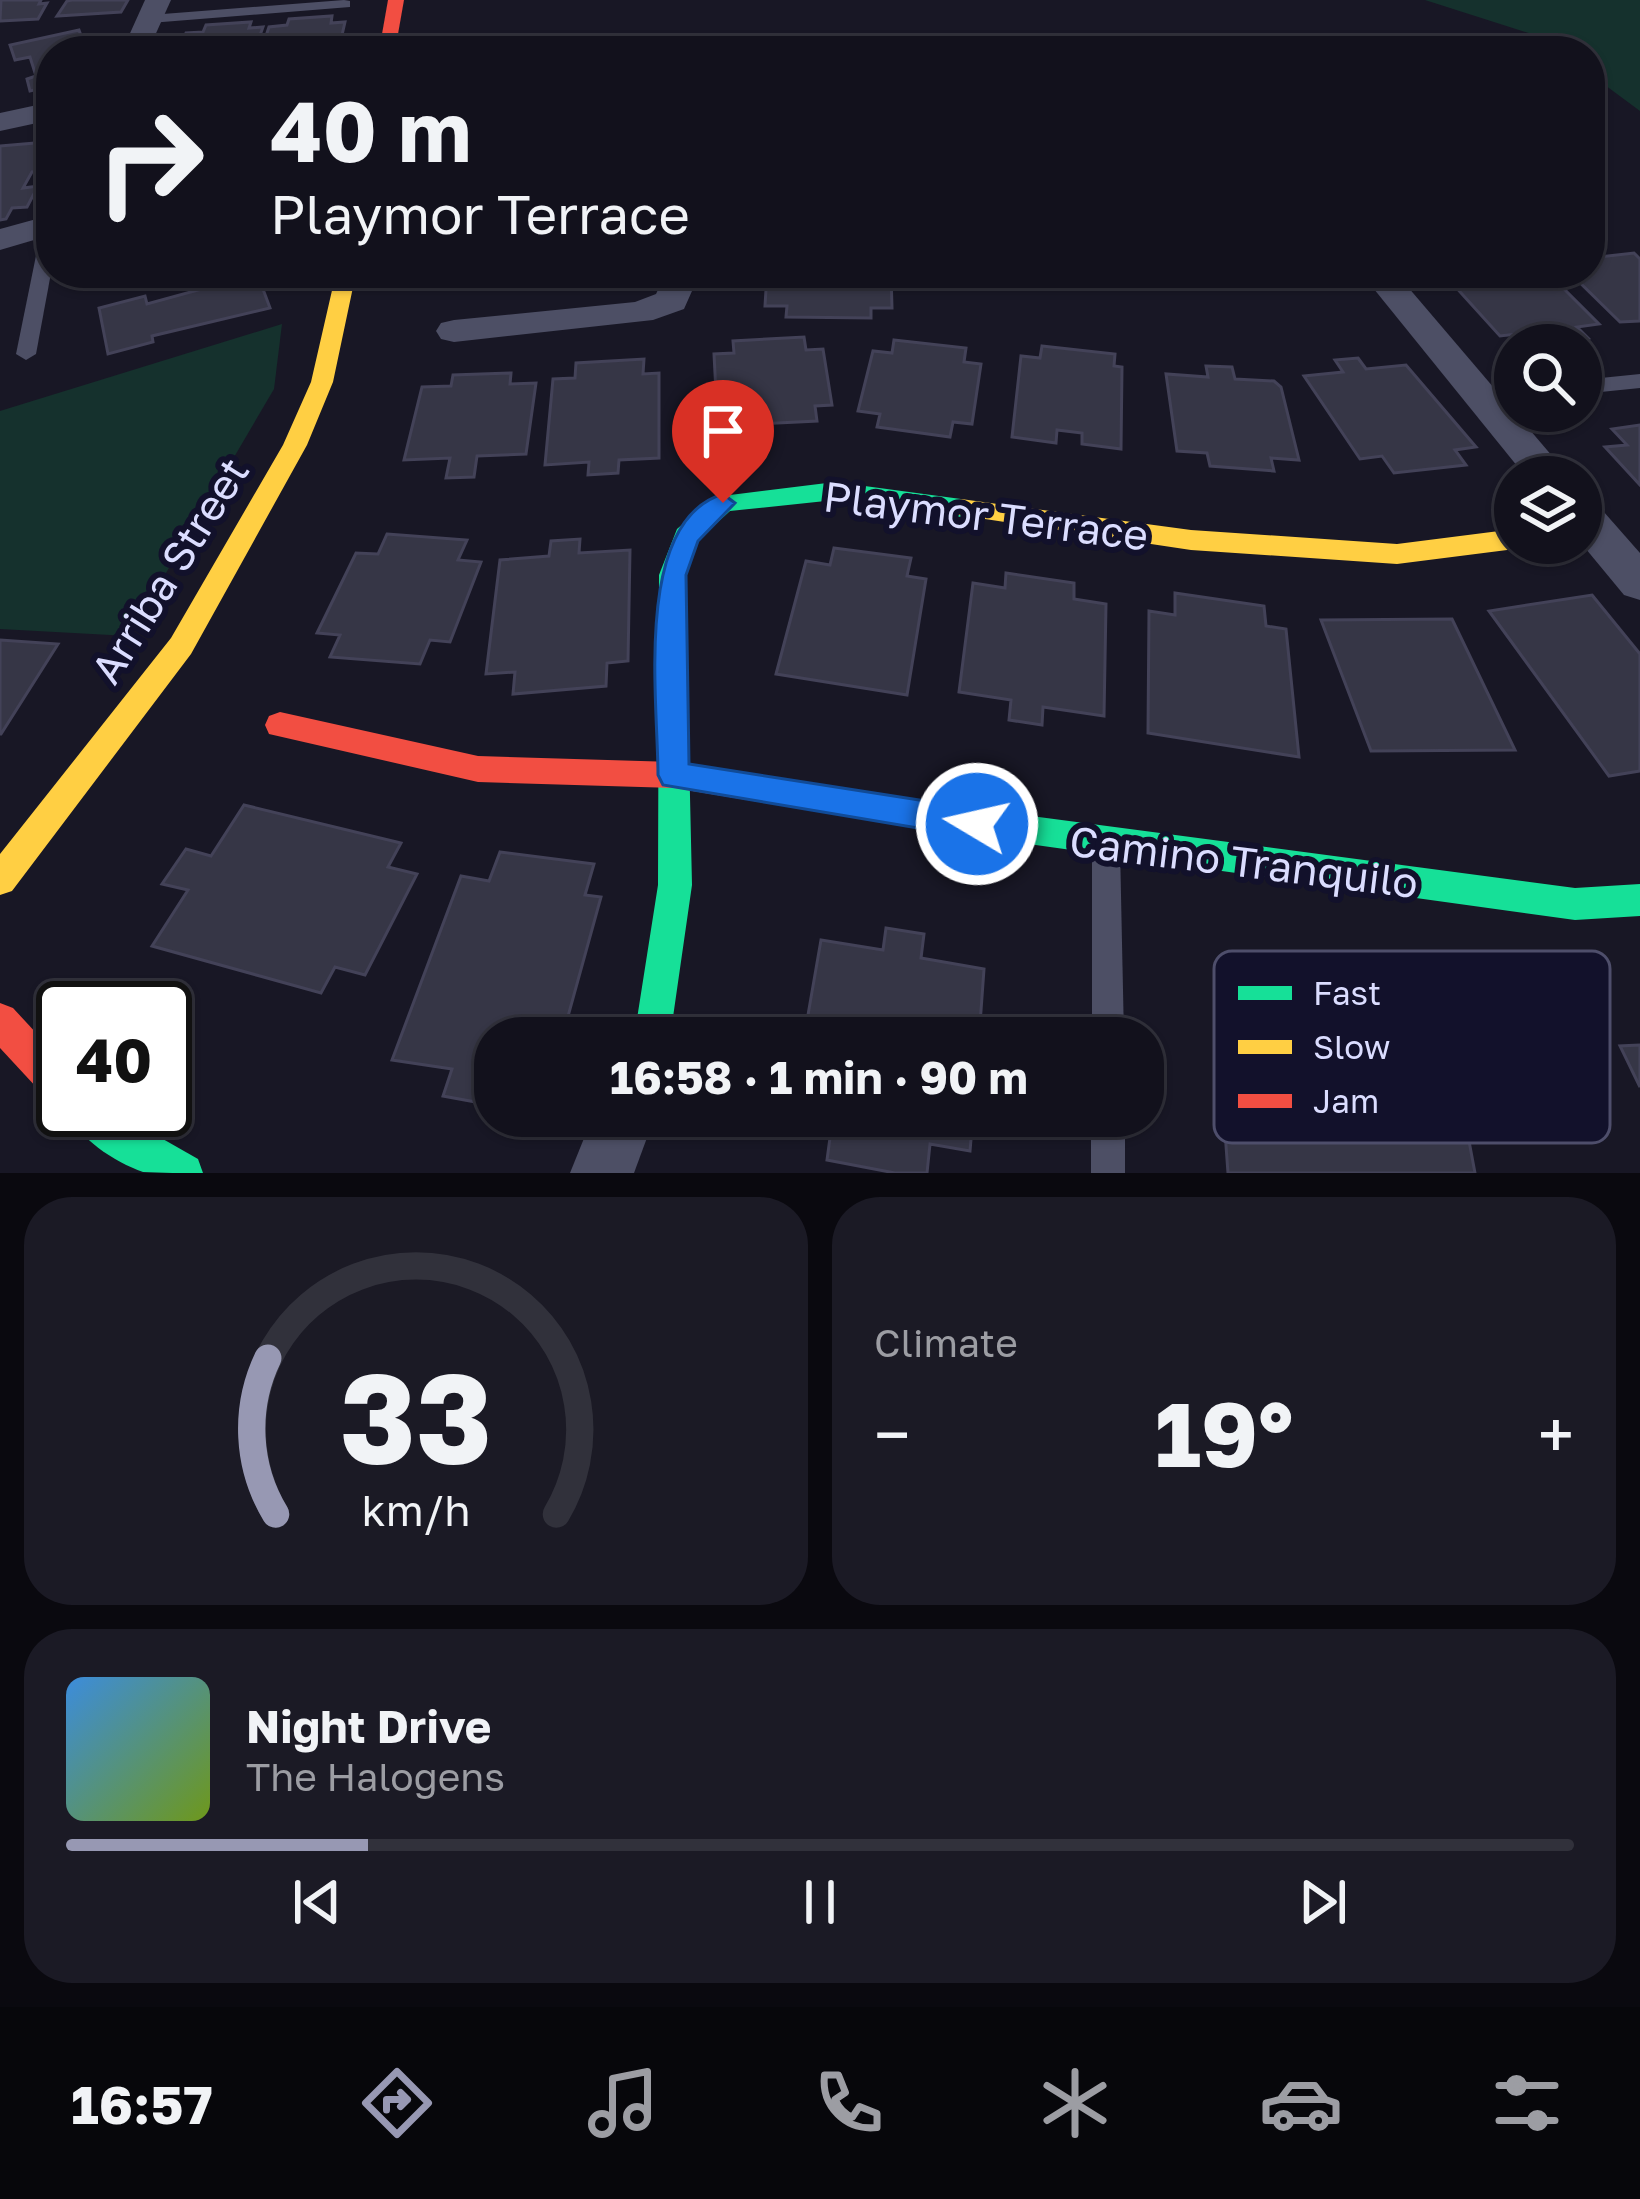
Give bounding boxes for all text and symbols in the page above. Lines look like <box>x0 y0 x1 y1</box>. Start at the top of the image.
text: 40 m <box>270 80 472 180</box>
icon: right <box>72 84 228 240</box>
text: Playmor Terrace <box>270 181 690 246</box>
map controls <box>1494 324 1602 564</box>
button: search <box>1494 324 1602 432</box>
pin <box>672 380 774 503</box>
icon: arrive <box>690 398 756 464</box>
street label: Arriba Street <box>80 448 258 692</box>
button: layers <box>1494 456 1602 564</box>
street label: Playmor Terrace <box>821 470 1151 560</box>
position arrow <box>914 761 1040 887</box>
street label: Camino Tranquilo <box>1067 815 1421 907</box>
legend <box>1214 951 1610 1143</box>
text: Fast <box>1313 973 1381 1012</box>
speed limit sign: 40 <box>36 981 192 1137</box>
text: Slow <box>1313 1027 1391 1066</box>
text: 16:58 · 1 min · 90 m <box>610 1050 1028 1104</box>
text: Jam <box>1313 1081 1379 1120</box>
text: Climate <box>874 1319 1018 1366</box>
text: 33 <box>340 1341 492 1490</box>
text: 19° <box>1155 1379 1293 1487</box>
text: − <box>874 1394 910 1474</box>
text: + <box>1538 1394 1574 1474</box>
text: km/h <box>361 1484 471 1535</box>
text: Night Drive <box>246 1699 491 1753</box>
text: The Halogens <box>246 1753 505 1800</box>
icon: previous <box>284 1869 350 1935</box>
icon: pause <box>787 1869 853 1935</box>
icon: next <box>1290 1869 1356 1935</box>
icon: directions <box>355 2061 439 2145</box>
icon: music <box>581 2061 665 2145</box>
icon: phone <box>807 2061 891 2145</box>
icon: climate <box>1033 2061 1117 2145</box>
icon: car <box>1259 2061 1343 2145</box>
icon: filters <box>1485 2061 1569 2145</box>
text: 16:57 <box>71 2071 213 2136</box>

